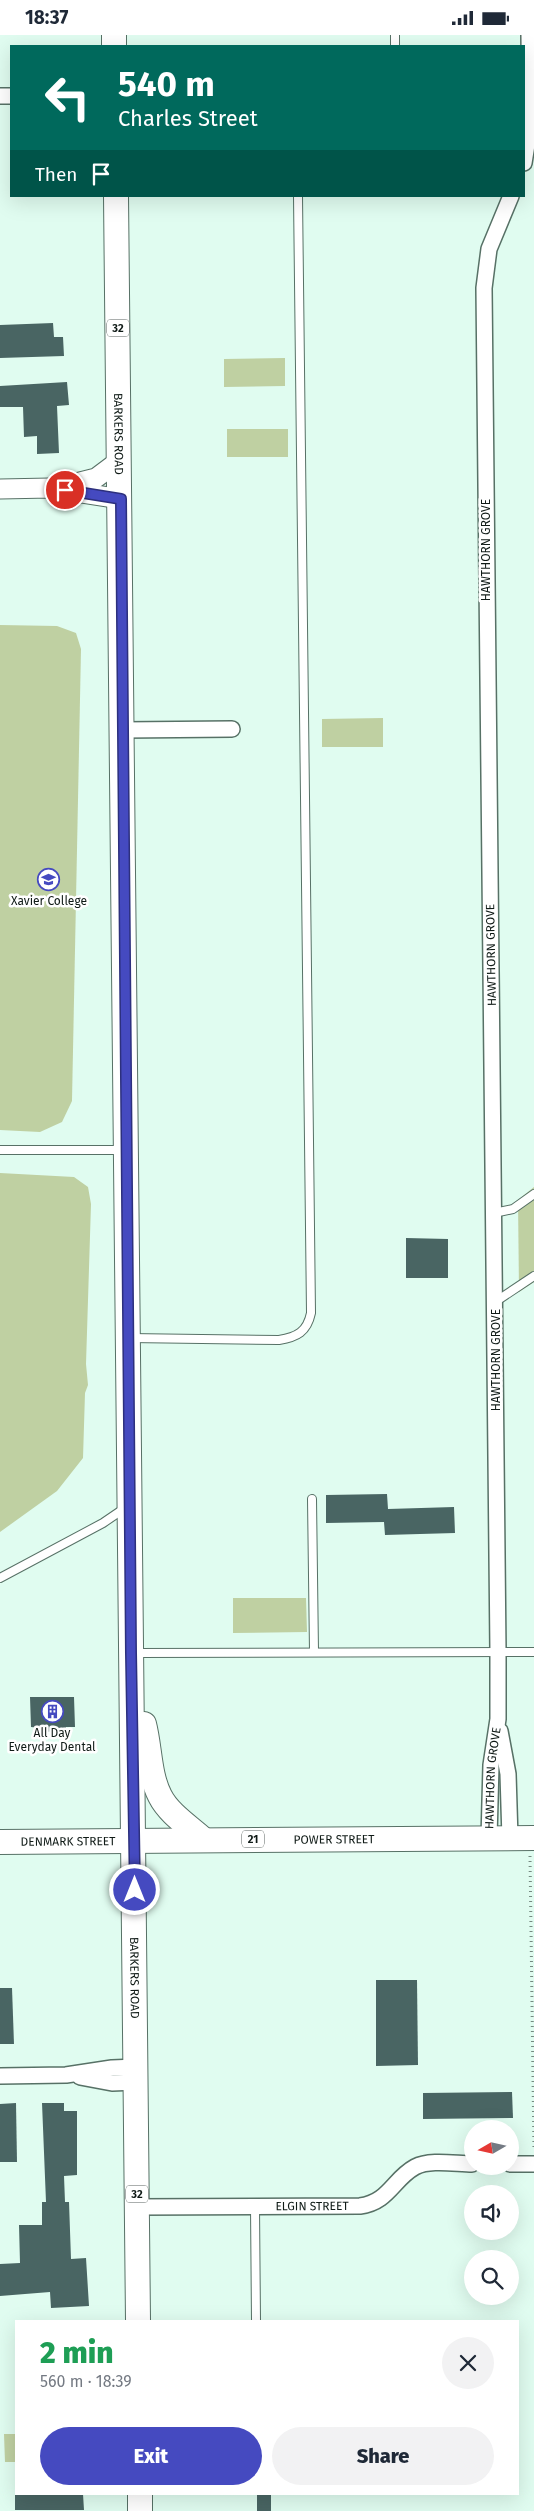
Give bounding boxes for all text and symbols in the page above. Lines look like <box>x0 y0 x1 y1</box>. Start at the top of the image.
text: 18:37 <box>25 6 68 29</box>
text: 540 m <box>118 63 215 105</box>
icon: left <box>35 65 100 130</box>
text: Charles Street <box>118 105 258 132</box>
icon: arrive <box>87 160 115 188</box>
text: Then <box>35 163 77 186</box>
road number: 32 <box>107 319 129 337</box>
street label: BARKERS ROAD <box>111 393 126 475</box>
pin <box>44 469 86 511</box>
icon: arrive <box>51 476 79 504</box>
street label: HAWTHORN GROVE <box>479 499 493 601</box>
school or university icon: Xavier College <box>37 868 61 892</box>
place label: Xavier College <box>11 894 87 908</box>
street label: HAWTHORN GROVE <box>483 904 499 1006</box>
street label: HAWTHORN GROVE <box>489 1309 503 1411</box>
building icon: All Day Everyday Dental <box>40 1700 64 1724</box>
place label: All Day Everyday Dental <box>8 1726 96 1754</box>
street label: HAWTHORN GROVE <box>482 1726 504 1829</box>
road number: 21 <box>242 1831 264 1847</box>
street label: POWER STREET <box>293 1832 375 1847</box>
street label: DENMARK STREET <box>20 1834 116 1849</box>
position arrow <box>108 1863 160 1915</box>
street label: BARKERS ROAD <box>127 1937 142 2019</box>
north arrow <box>464 2120 519 2175</box>
map controls <box>464 2120 519 2305</box>
road number: 32 <box>126 2185 148 2203</box>
button: sound <box>464 2185 519 2240</box>
street label: ELGIN STREET <box>275 2199 349 2213</box>
button: search <box>464 2250 519 2305</box>
text: 2 min <box>40 2335 113 2371</box>
button: close <box>442 2337 494 2389</box>
text: 560 m · 18:39 <box>40 2372 132 2391</box>
button: Exit <box>40 2427 262 2485</box>
button: Share <box>272 2427 494 2485</box>

